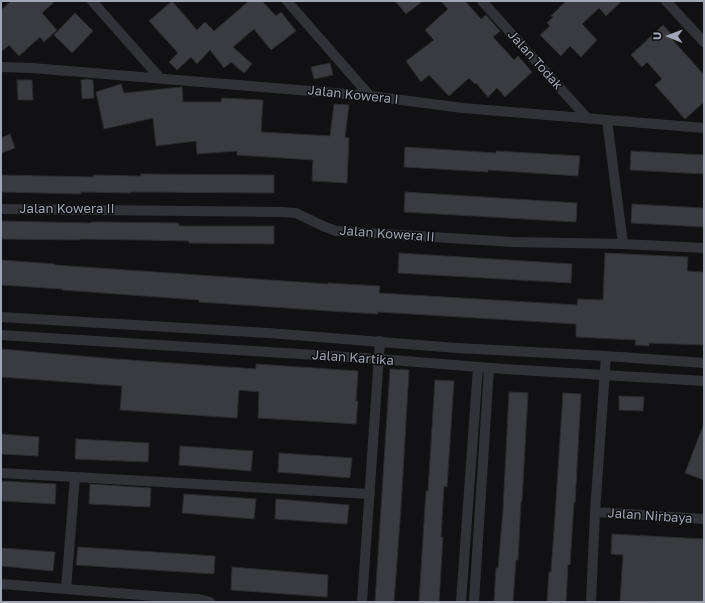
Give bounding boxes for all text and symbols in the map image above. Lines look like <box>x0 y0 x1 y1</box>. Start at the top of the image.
north arrow <box>649 16 689 56</box>
street label: Jalan Todak <box>504 27 566 93</box>
text: U <box>650 32 663 40</box>
street label: Jalan Kowera I <box>307 82 399 108</box>
street label: Jalan Kowera II <box>19 201 115 217</box>
street label: Jalan Kowera II <box>339 223 435 245</box>
street label: Jalan Kartika <box>312 347 394 369</box>
street label: Jalan Nirbaya <box>607 505 693 527</box>

